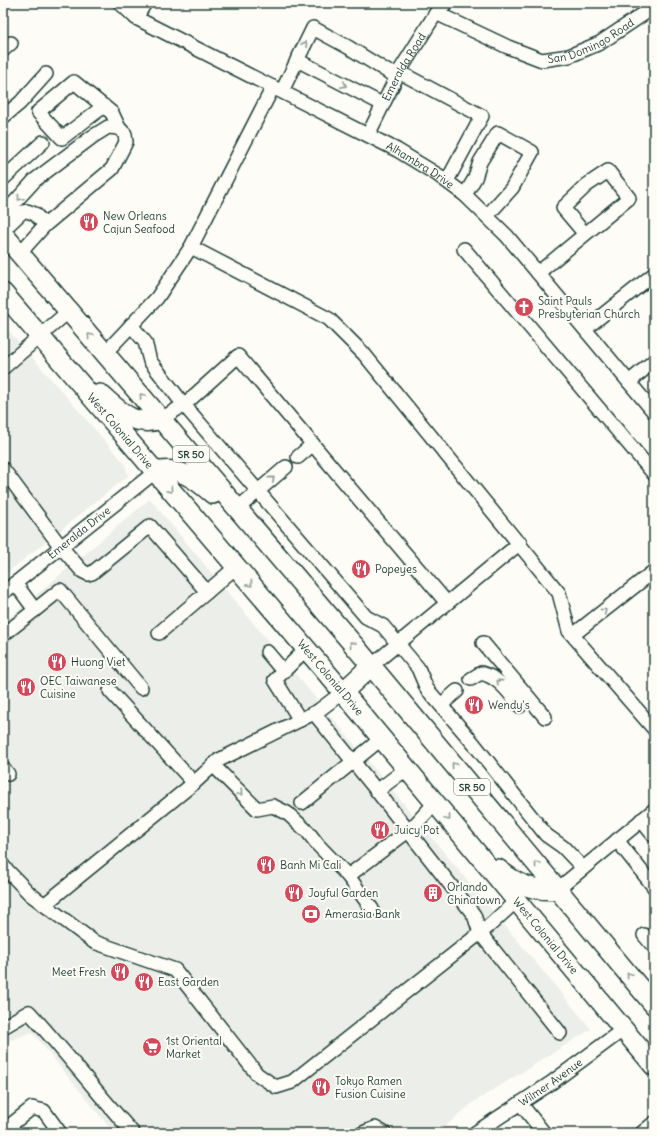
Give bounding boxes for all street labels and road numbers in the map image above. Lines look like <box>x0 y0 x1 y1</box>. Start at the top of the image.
street label: San Domingo Road <box>547 15 637 66</box>
street label: Emeralda Road <box>379 30 429 103</box>
street label: Alhambra Drive <box>384 139 457 191</box>
street label: West Colonial Drive <box>84 390 157 472</box>
road number: SR 50 <box>173 446 209 462</box>
street label: Emeralda Drive <box>45 503 113 562</box>
street label: West Colonial Drive <box>294 637 367 718</box>
road number: SR 50 <box>454 779 490 795</box>
street label: West Colonial Drive <box>510 895 581 977</box>
street label: Wilmer Avenue <box>516 1055 585 1109</box>

